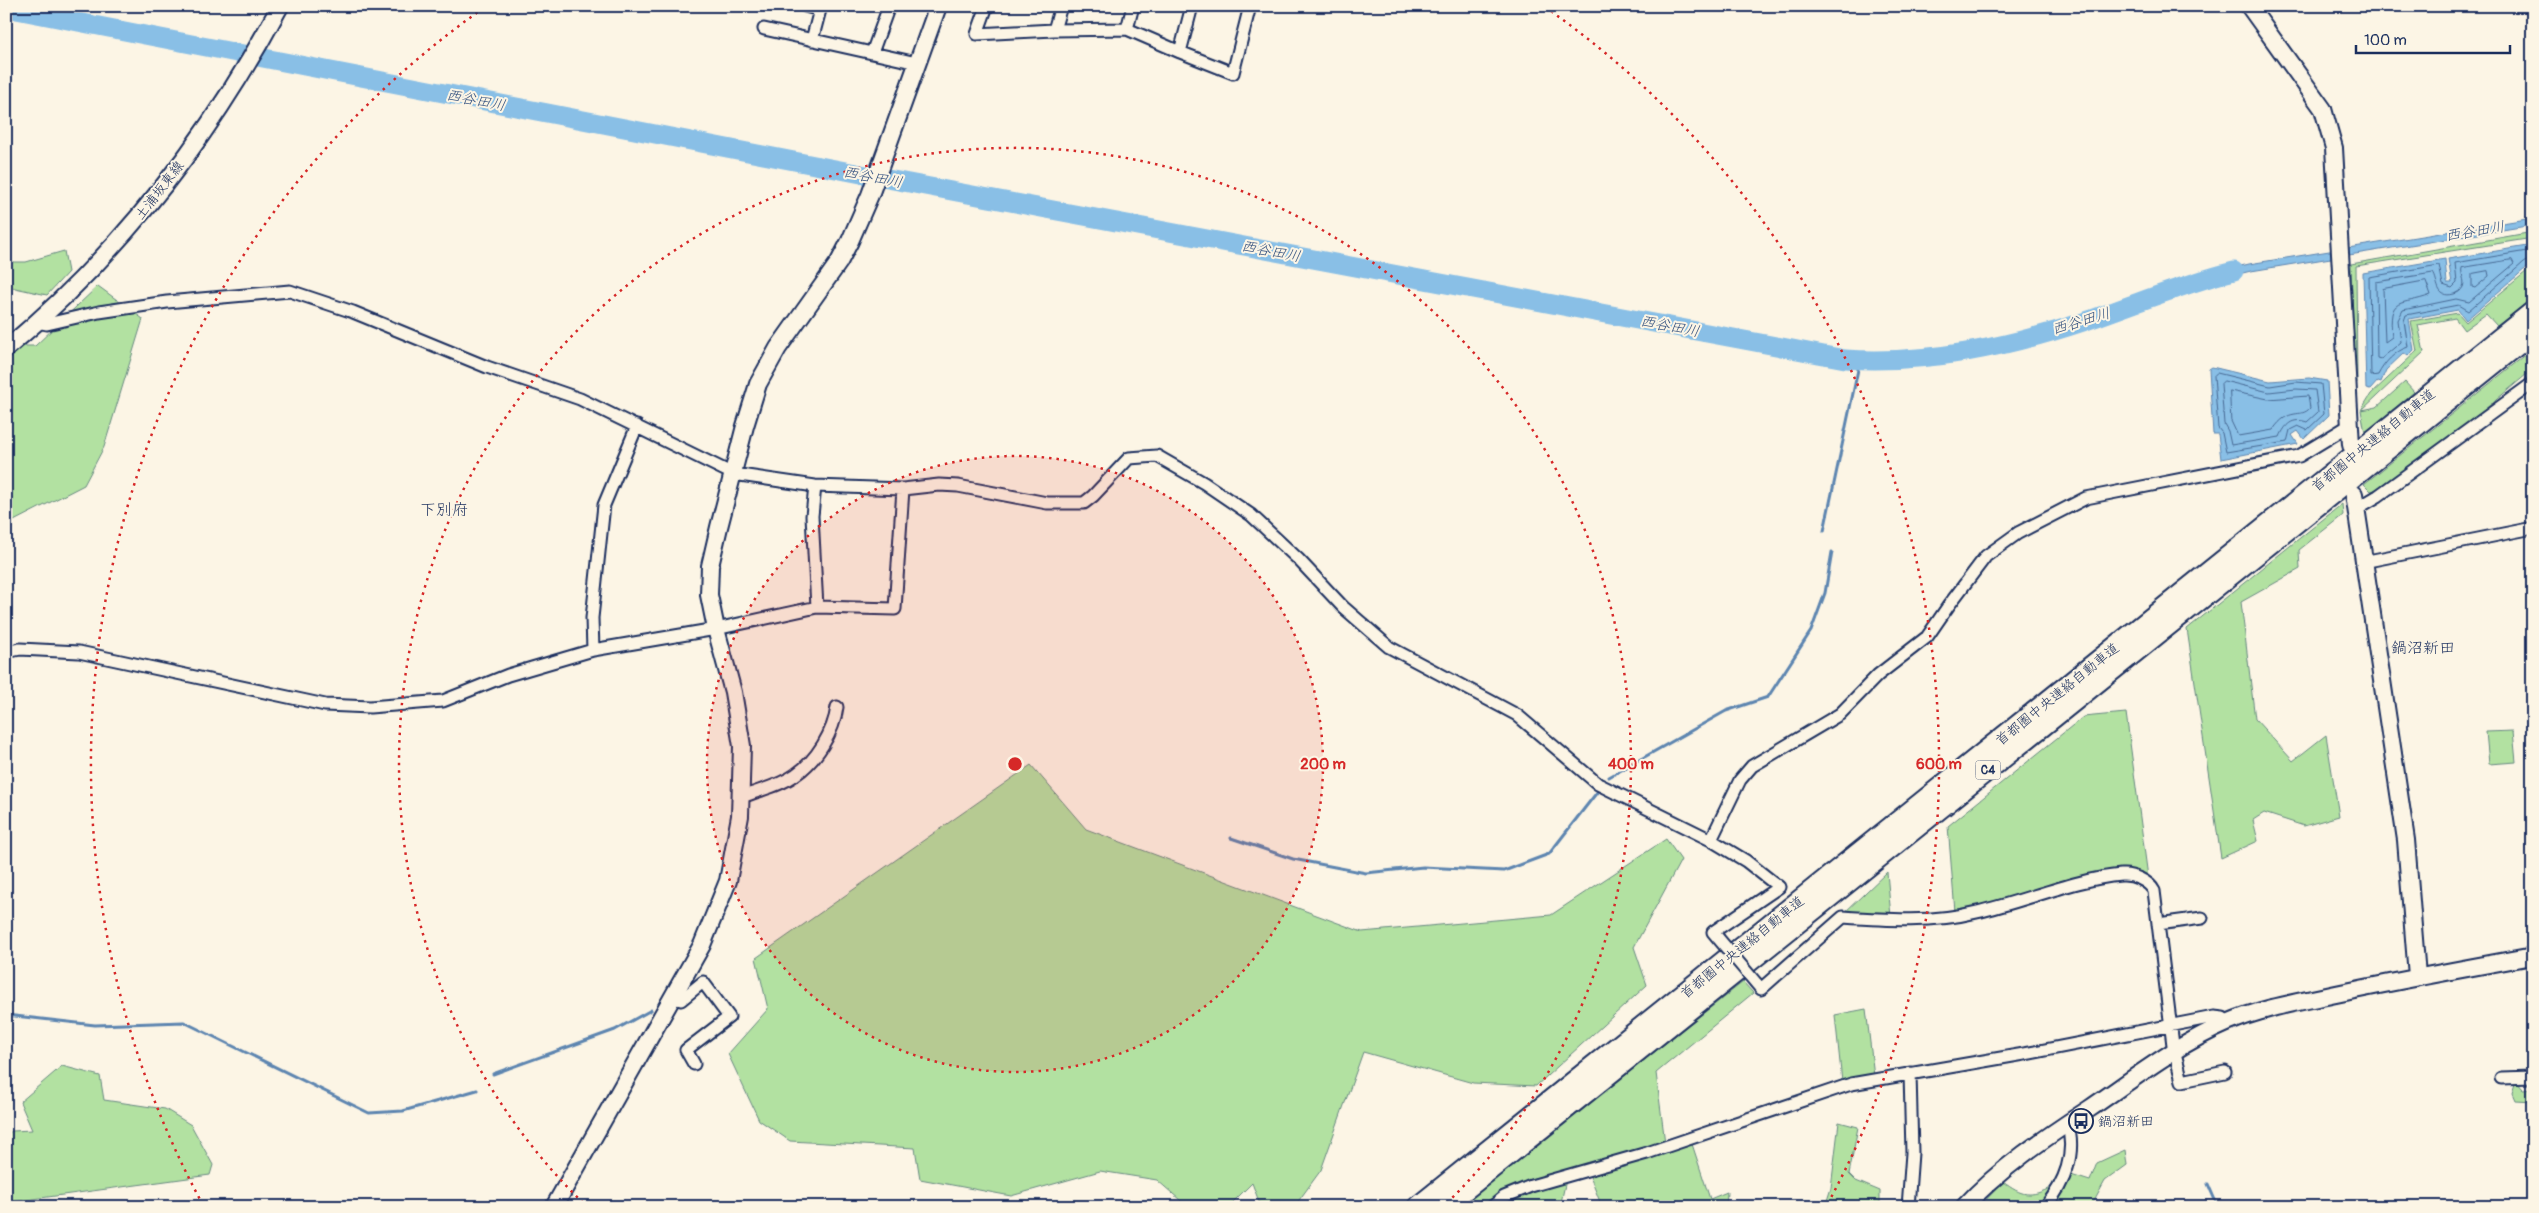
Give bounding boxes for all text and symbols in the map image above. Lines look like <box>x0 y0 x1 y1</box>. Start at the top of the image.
scale bar <box>2356 22 2510 54</box>
text: 100 m <box>2364 31 2407 50</box>
water label: 西谷田川 <box>445 85 507 116</box>
street label: 土浦坂東線 <box>131 157 188 223</box>
water label: 西谷田川 <box>842 162 904 193</box>
water label: 西谷田川 <box>2444 217 2506 246</box>
water label: 西谷田川 <box>1240 236 1302 267</box>
water label: 西谷田川 <box>2050 304 2113 339</box>
water label: 西谷田川 <box>1639 311 1701 342</box>
street label: 首都圏中央連絡自動車道 <box>2308 385 2439 495</box>
district label: 下別府 <box>420 500 468 520</box>
district label: 鍋沼新田 <box>2391 638 2455 658</box>
street label: 首都圏中央連絡自動車道 <box>1992 639 2123 749</box>
centre of rings <box>1006 755 1024 773</box>
text: 200 m <box>1300 755 1346 774</box>
text: 400 m <box>1608 755 1654 774</box>
text: 600 m <box>1916 755 1962 774</box>
road number: C4 <box>1976 760 2000 780</box>
street label: 首都圏中央連絡自動車道 <box>1677 892 1808 1002</box>
bus stop icon: 鍋沼新田 <box>2068 1108 2094 1134</box>
place label: 鍋沼新田 <box>2098 1113 2154 1130</box>

